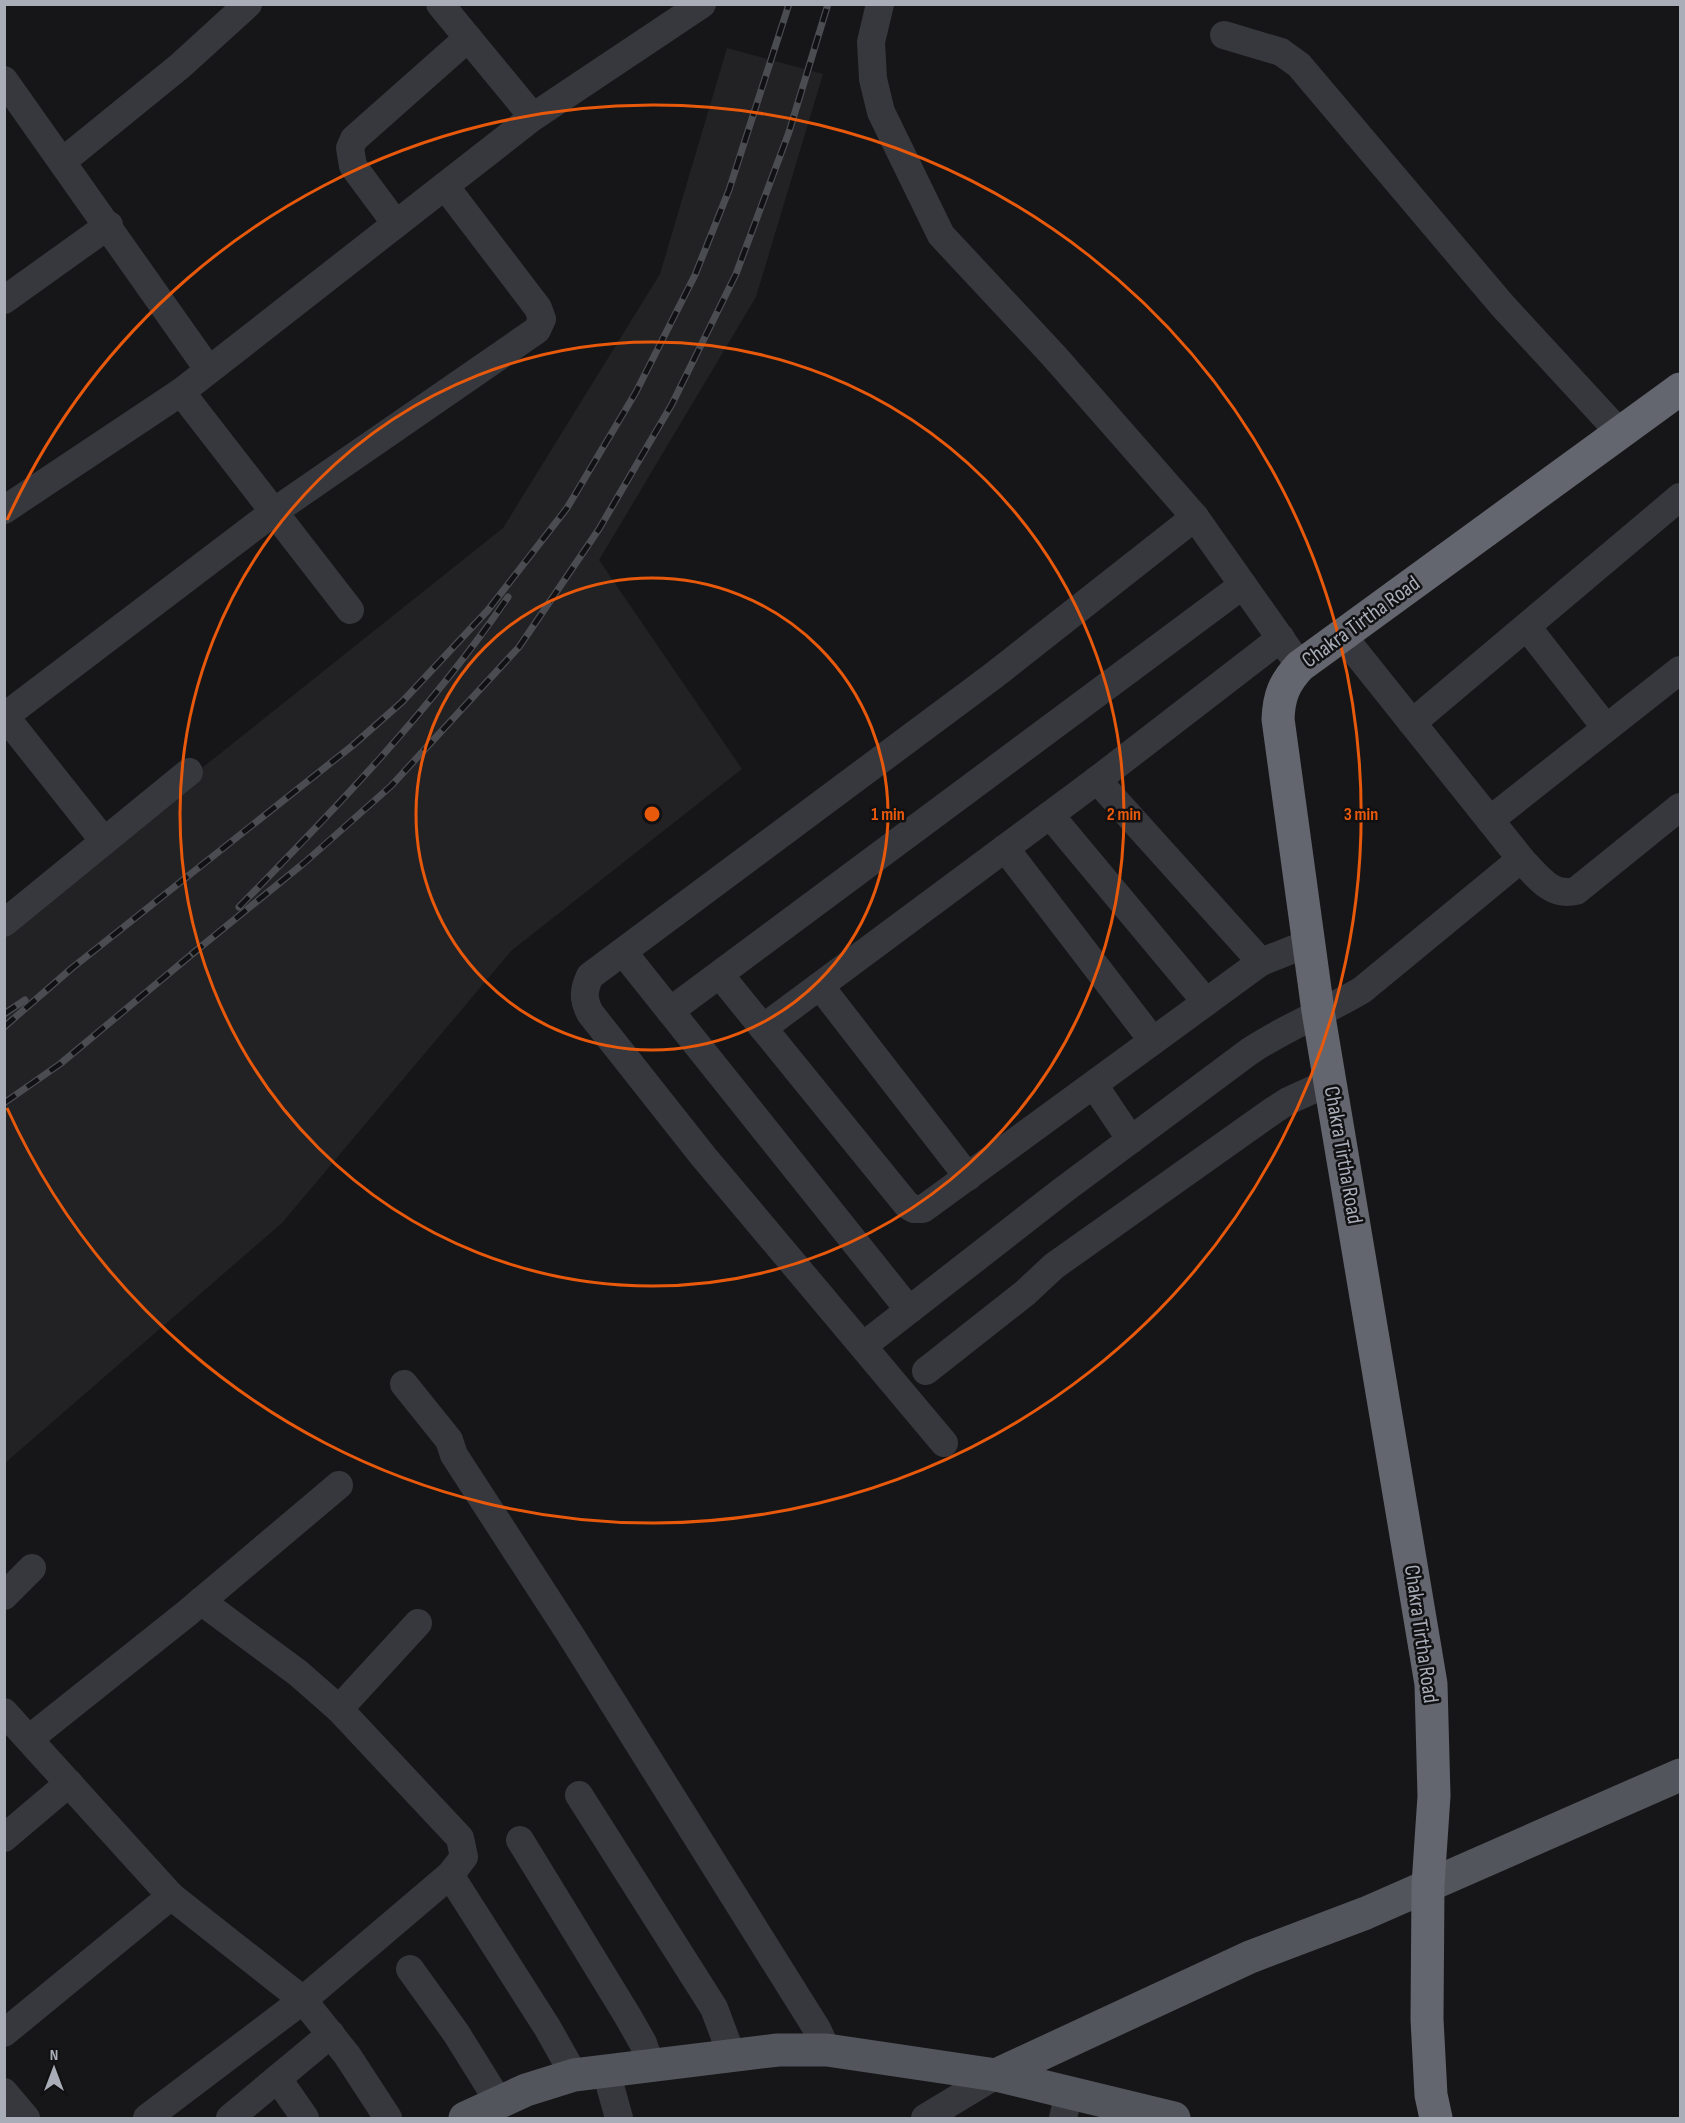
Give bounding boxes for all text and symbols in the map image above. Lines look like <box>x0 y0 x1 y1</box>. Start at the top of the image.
street label: Chakra Tirtha Road <box>1297 570 1425 674</box>
centre of rings <box>642 804 662 824</box>
text: 1 min <box>871 804 905 825</box>
text: 2 min <box>1107 804 1141 825</box>
text: 3 min <box>1344 804 1378 825</box>
street label: Chakra Tirtha Road <box>1318 1084 1368 1226</box>
street label: Chakra Tirtha Road <box>1398 1563 1444 1705</box>
north arrow <box>24 2039 84 2099</box>
text: N <box>50 2046 58 2065</box>

